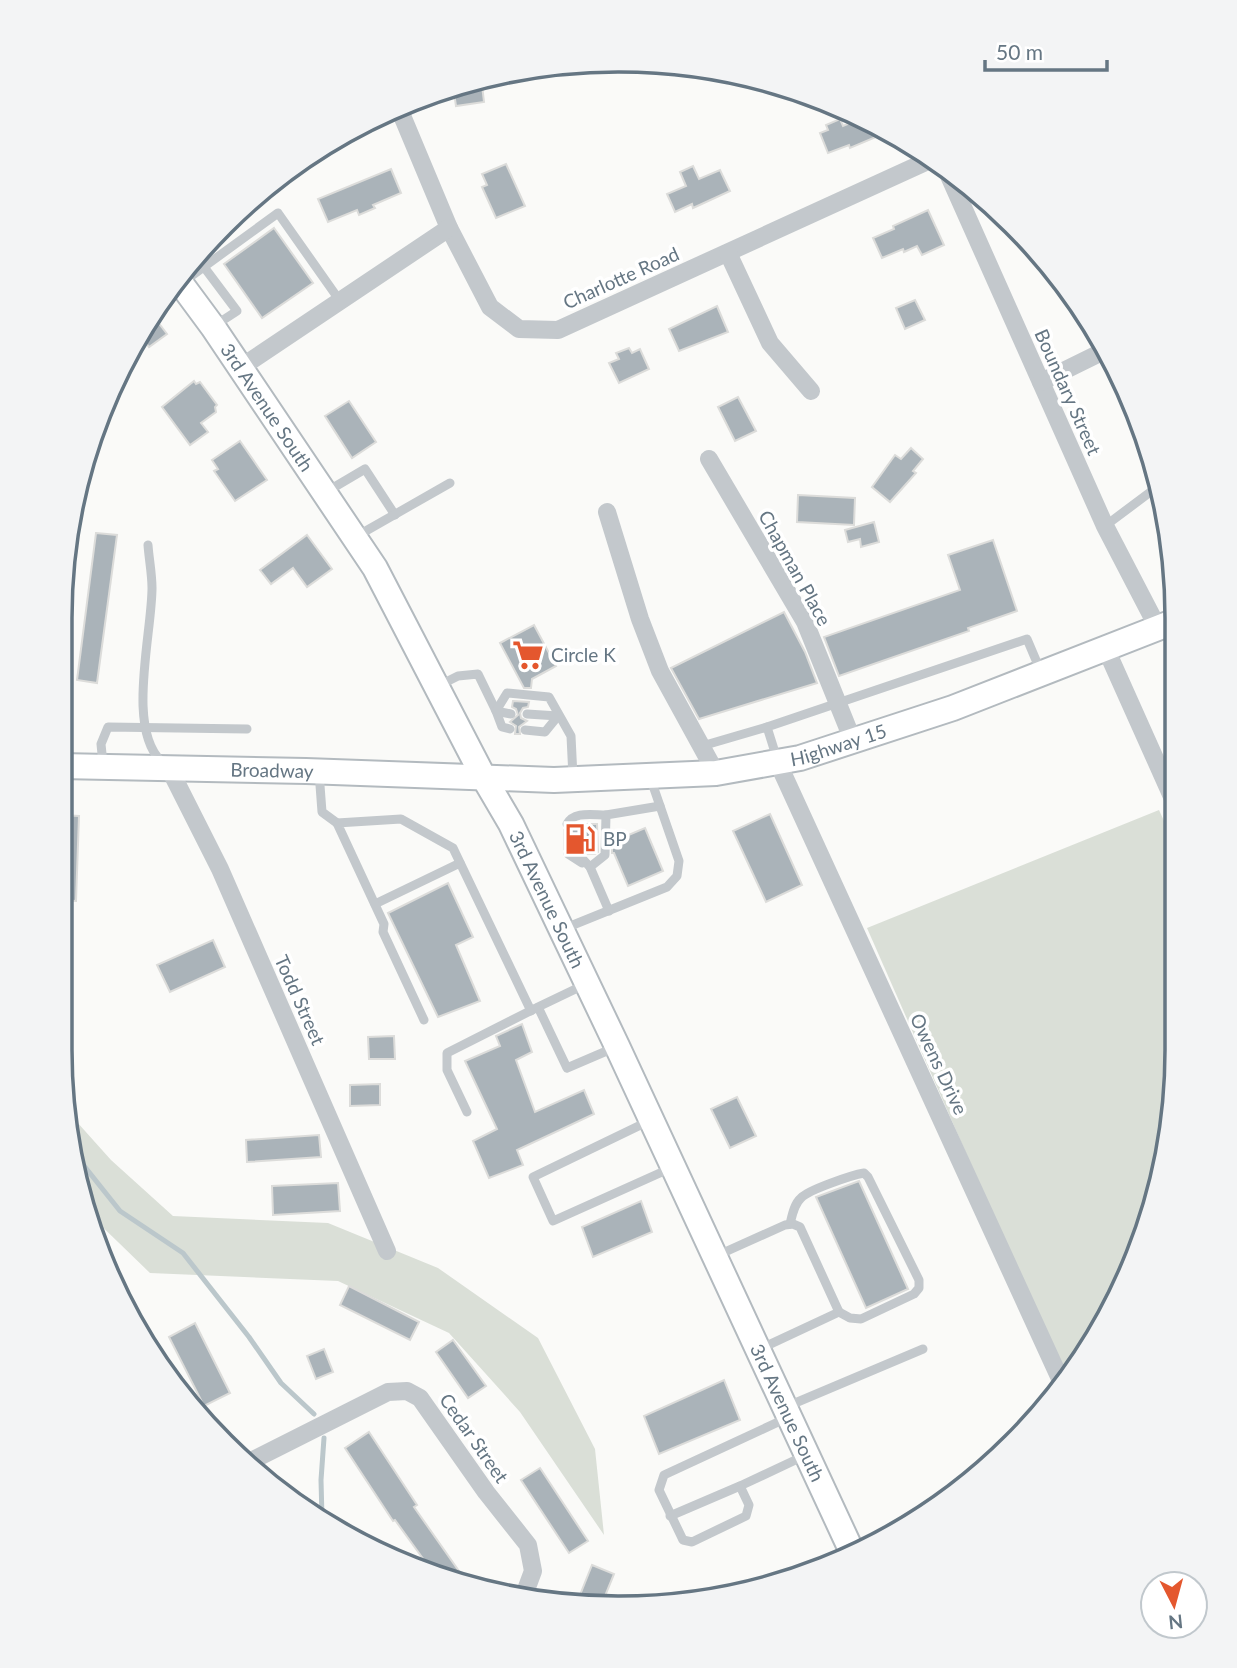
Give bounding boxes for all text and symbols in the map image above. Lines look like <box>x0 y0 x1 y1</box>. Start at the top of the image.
scale bar <box>985 28 1108 72</box>
text: 50 m <box>996 39 1043 64</box>
street label: Charlotte Road <box>559 242 682 313</box>
street label: Boundary Street <box>1030 325 1107 458</box>
street label: 3rd Avenue South <box>216 339 319 475</box>
street label: Chapman Place <box>754 506 837 629</box>
supermarket icon: Circle K <box>511 638 545 672</box>
place label: Circle K <box>551 643 616 666</box>
street label: Highway 15 <box>788 719 889 771</box>
street label: Broadway <box>230 757 314 782</box>
fuel station icon: BP <box>563 822 597 856</box>
street label: 3rd Avenue South <box>505 827 590 971</box>
place label: BP <box>603 827 627 850</box>
street label: Todd Street <box>270 951 331 1048</box>
street label: Owens Drive <box>906 1010 973 1118</box>
street label: 3rd Avenue South <box>746 1340 830 1485</box>
street label: Cedar Street <box>435 1389 514 1487</box>
north arrow <box>1139 1570 1209 1640</box>
text: N <box>1167 1610 1184 1635</box>

